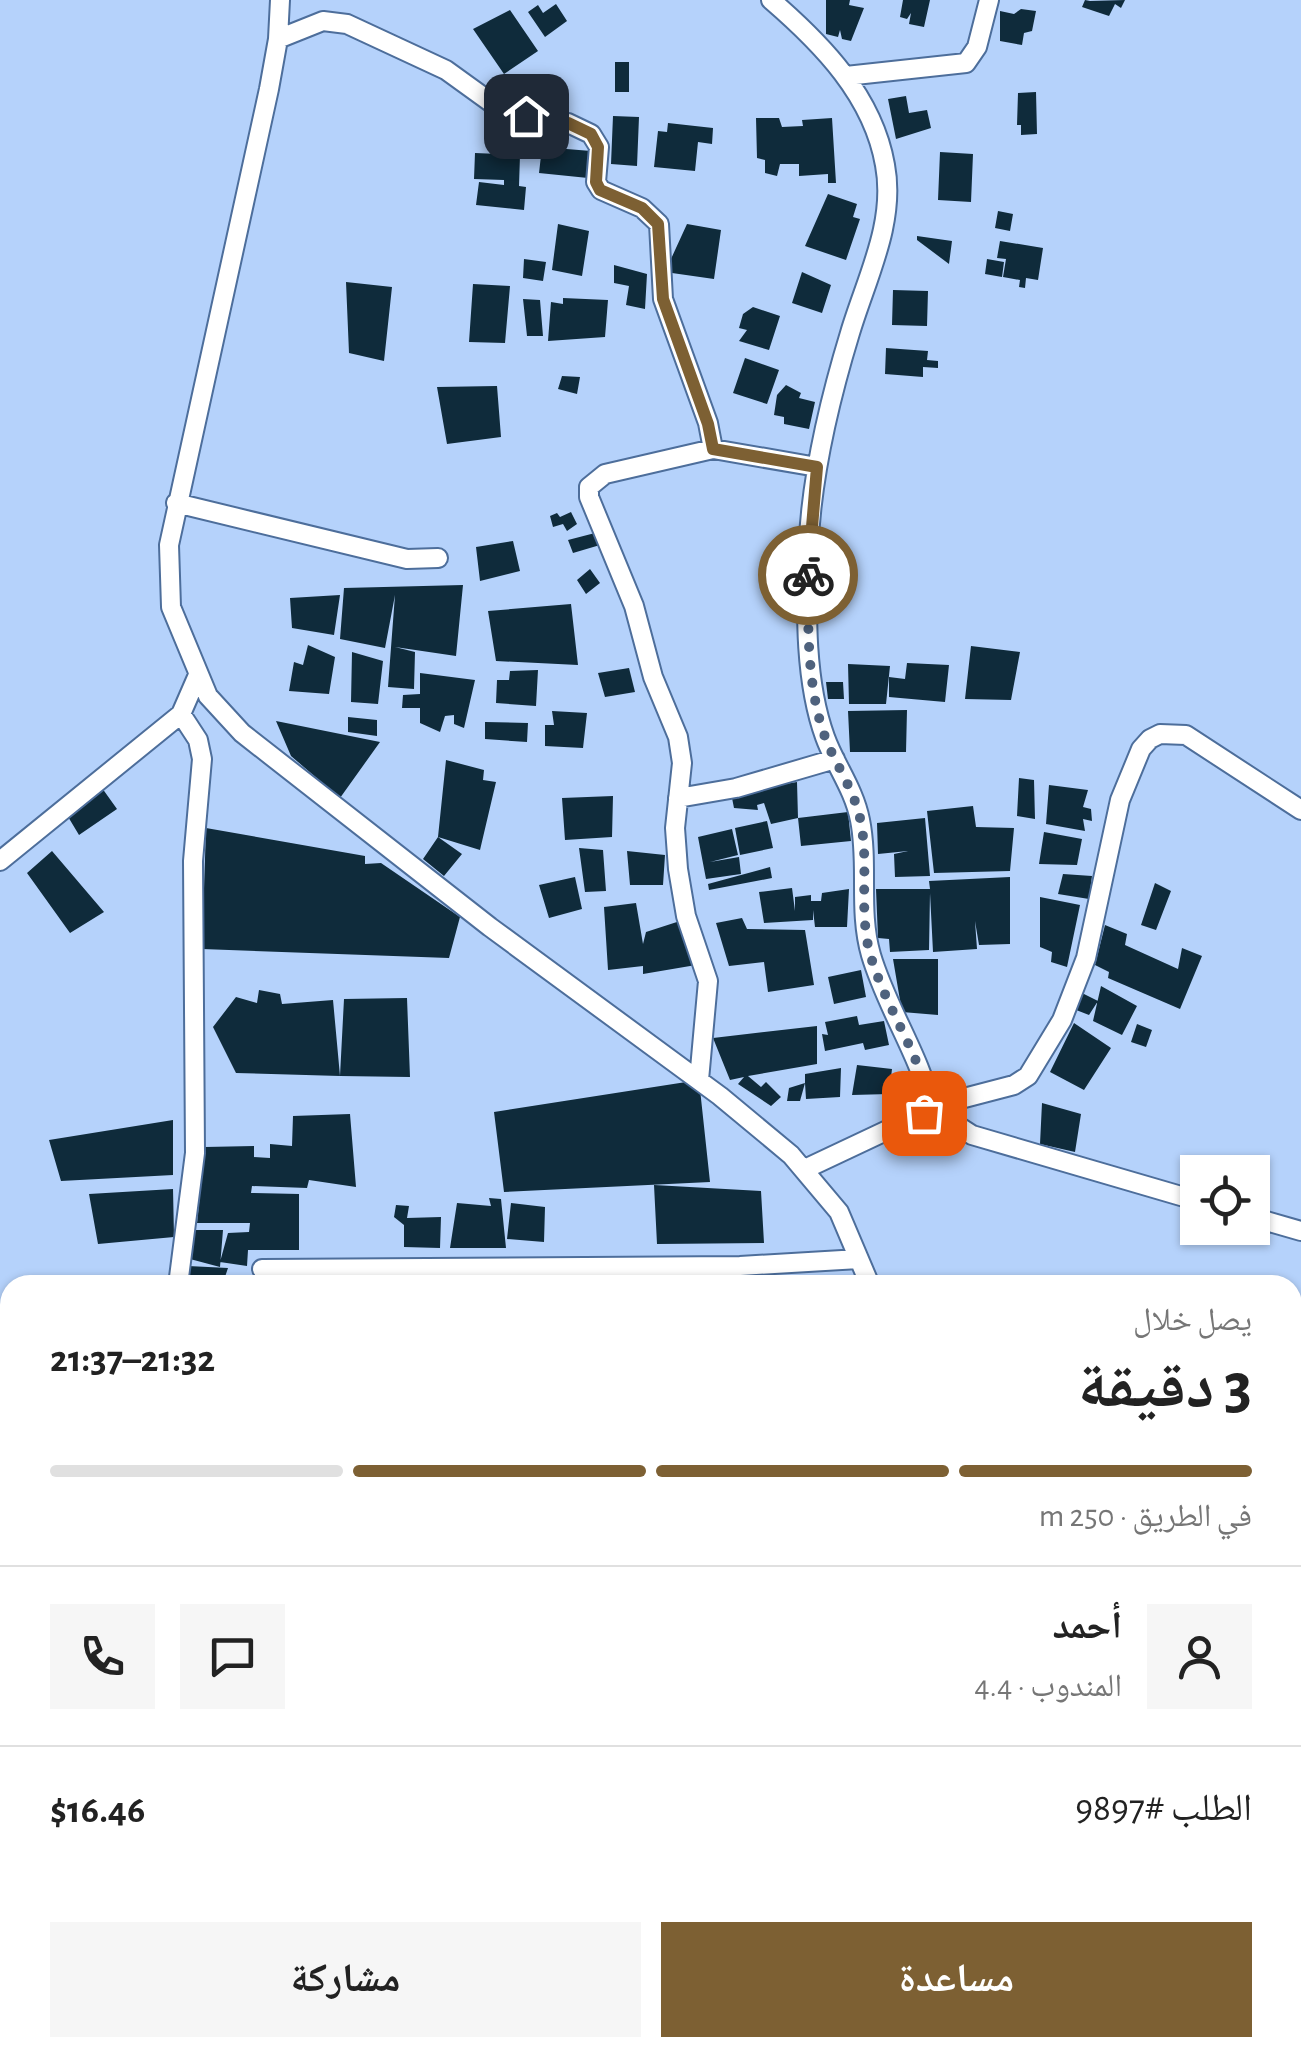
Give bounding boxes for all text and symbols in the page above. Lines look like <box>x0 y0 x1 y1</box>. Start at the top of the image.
pin <box>484 74 569 159</box>
icon: home <box>499 89 554 144</box>
courier <box>758 525 858 625</box>
icon: bike <box>781 548 836 603</box>
pin <box>882 1071 967 1156</box>
icon: bag <box>897 1086 952 1141</box>
map controls <box>1180 1155 1270 1245</box>
button: locate <box>1180 1155 1270 1245</box>
text: يصل خلال <box>1133 1304 1252 1336</box>
text: 21:32–21:37 <box>50 1341 215 1379</box>
text: 3 دقيقة <box>1078 1355 1252 1420</box>
text: في الطريق · 250 m <box>1039 1500 1252 1532</box>
button: phone <box>50 1604 155 1709</box>
button: chat <box>180 1604 285 1709</box>
button: person <box>1147 1604 1252 1709</box>
text: أحمد <box>1052 1608 1122 1646</box>
text: المندوب · 4.4 <box>974 1670 1122 1702</box>
text: الطلب #9897 <box>1075 1790 1252 1828</box>
text: $16.46 <box>50 1792 145 1830</box>
button: مشاركة <box>50 1922 641 2037</box>
button: مساعدة <box>661 1922 1252 2037</box>

